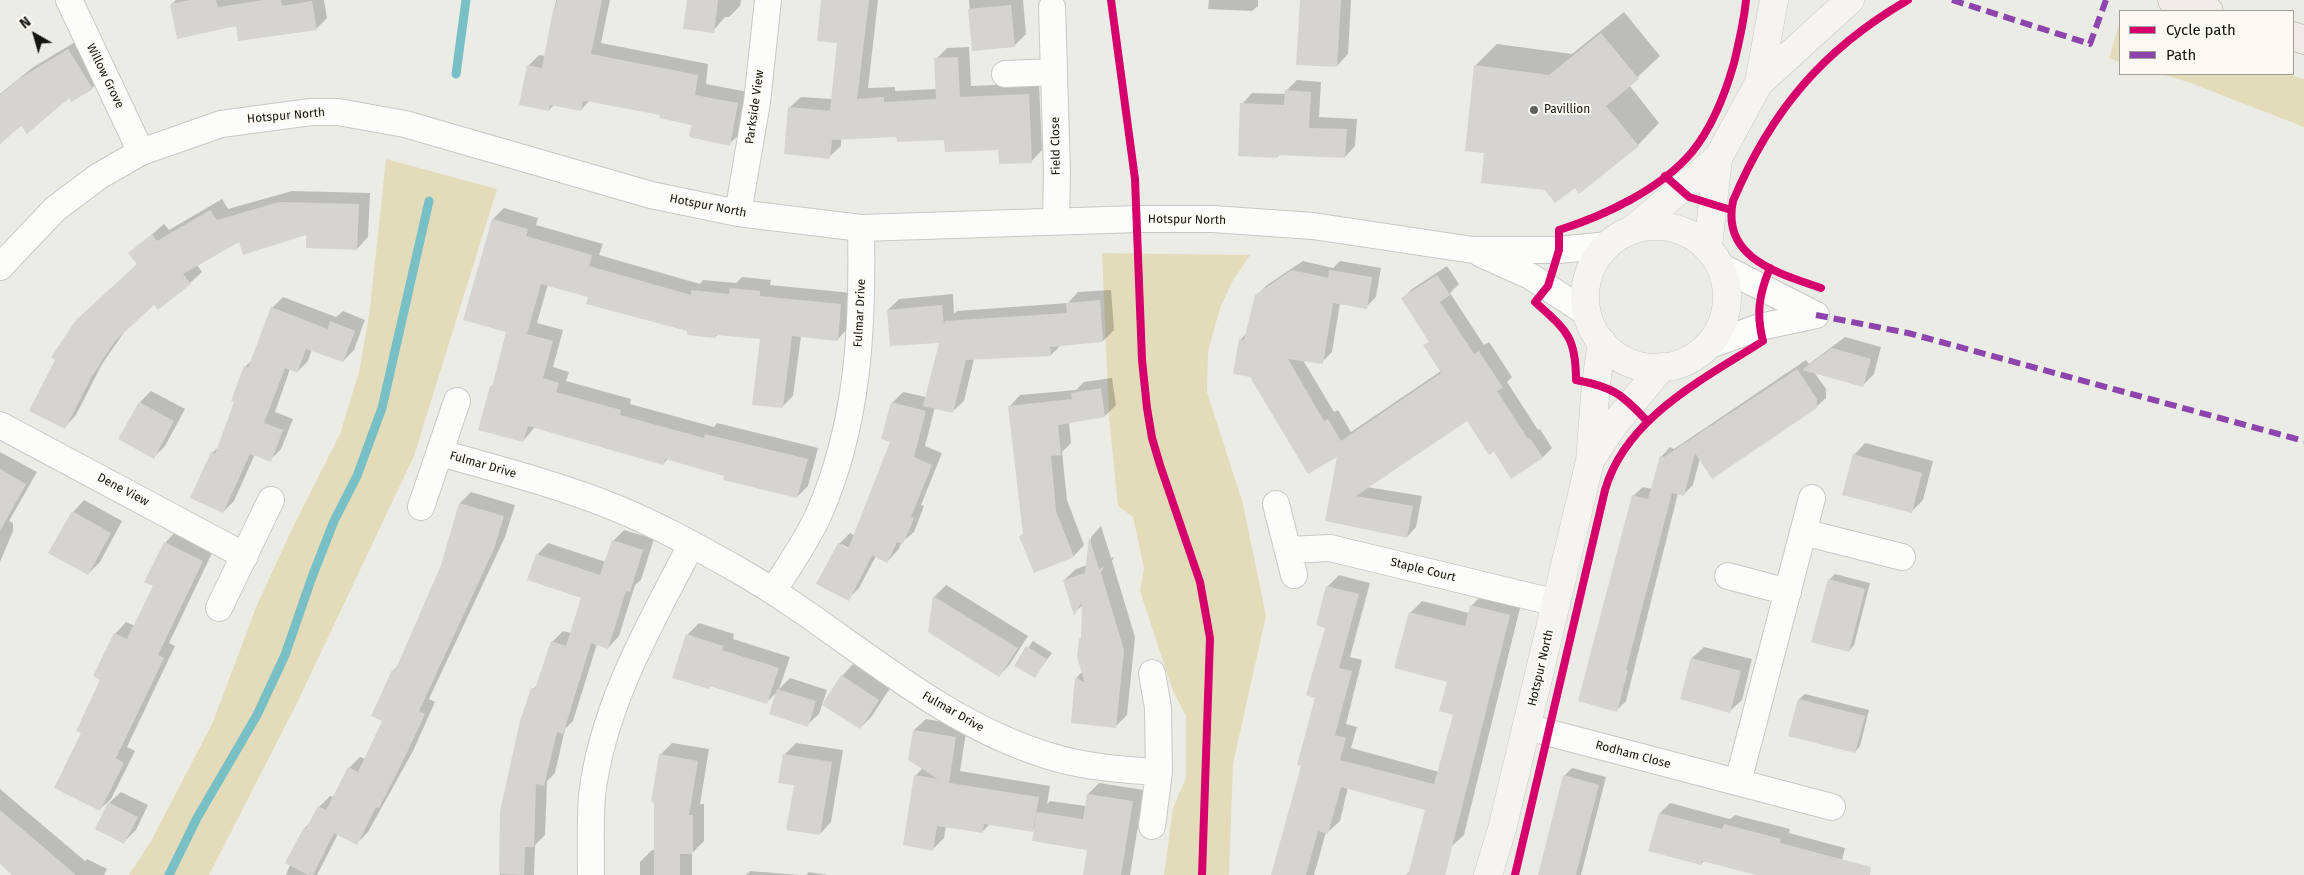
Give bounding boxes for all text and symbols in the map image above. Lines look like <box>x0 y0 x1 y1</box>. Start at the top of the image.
north arrow <box>10 10 60 60</box>
legend <box>2119 10 2294 75</box>
text: N <box>17 13 34 32</box>
text: Cycle path <box>2166 21 2236 39</box>
street label: Willow Grove <box>83 41 127 111</box>
text: Path <box>2166 46 2196 64</box>
street label: Parkside View <box>743 69 767 145</box>
place label: Pavillion <box>1544 103 1590 117</box>
marker: Pavillion <box>1528 104 1540 116</box>
street label: Hotspur North <box>246 105 326 127</box>
street label: Field Close <box>1048 117 1064 175</box>
street label: Hotspur North <box>668 191 748 221</box>
street label: Hotspur North <box>1148 212 1226 228</box>
street label: Fulmar Drive <box>851 278 869 348</box>
street label: Fulmar Drive <box>448 449 518 481</box>
street label: Dene View <box>95 470 151 510</box>
street label: Staple Court <box>1389 555 1457 585</box>
street label: Hotspur North <box>1525 628 1557 708</box>
street label: Fulmar Drive <box>920 689 986 735</box>
street label: Rodham Close <box>1594 738 1672 772</box>

